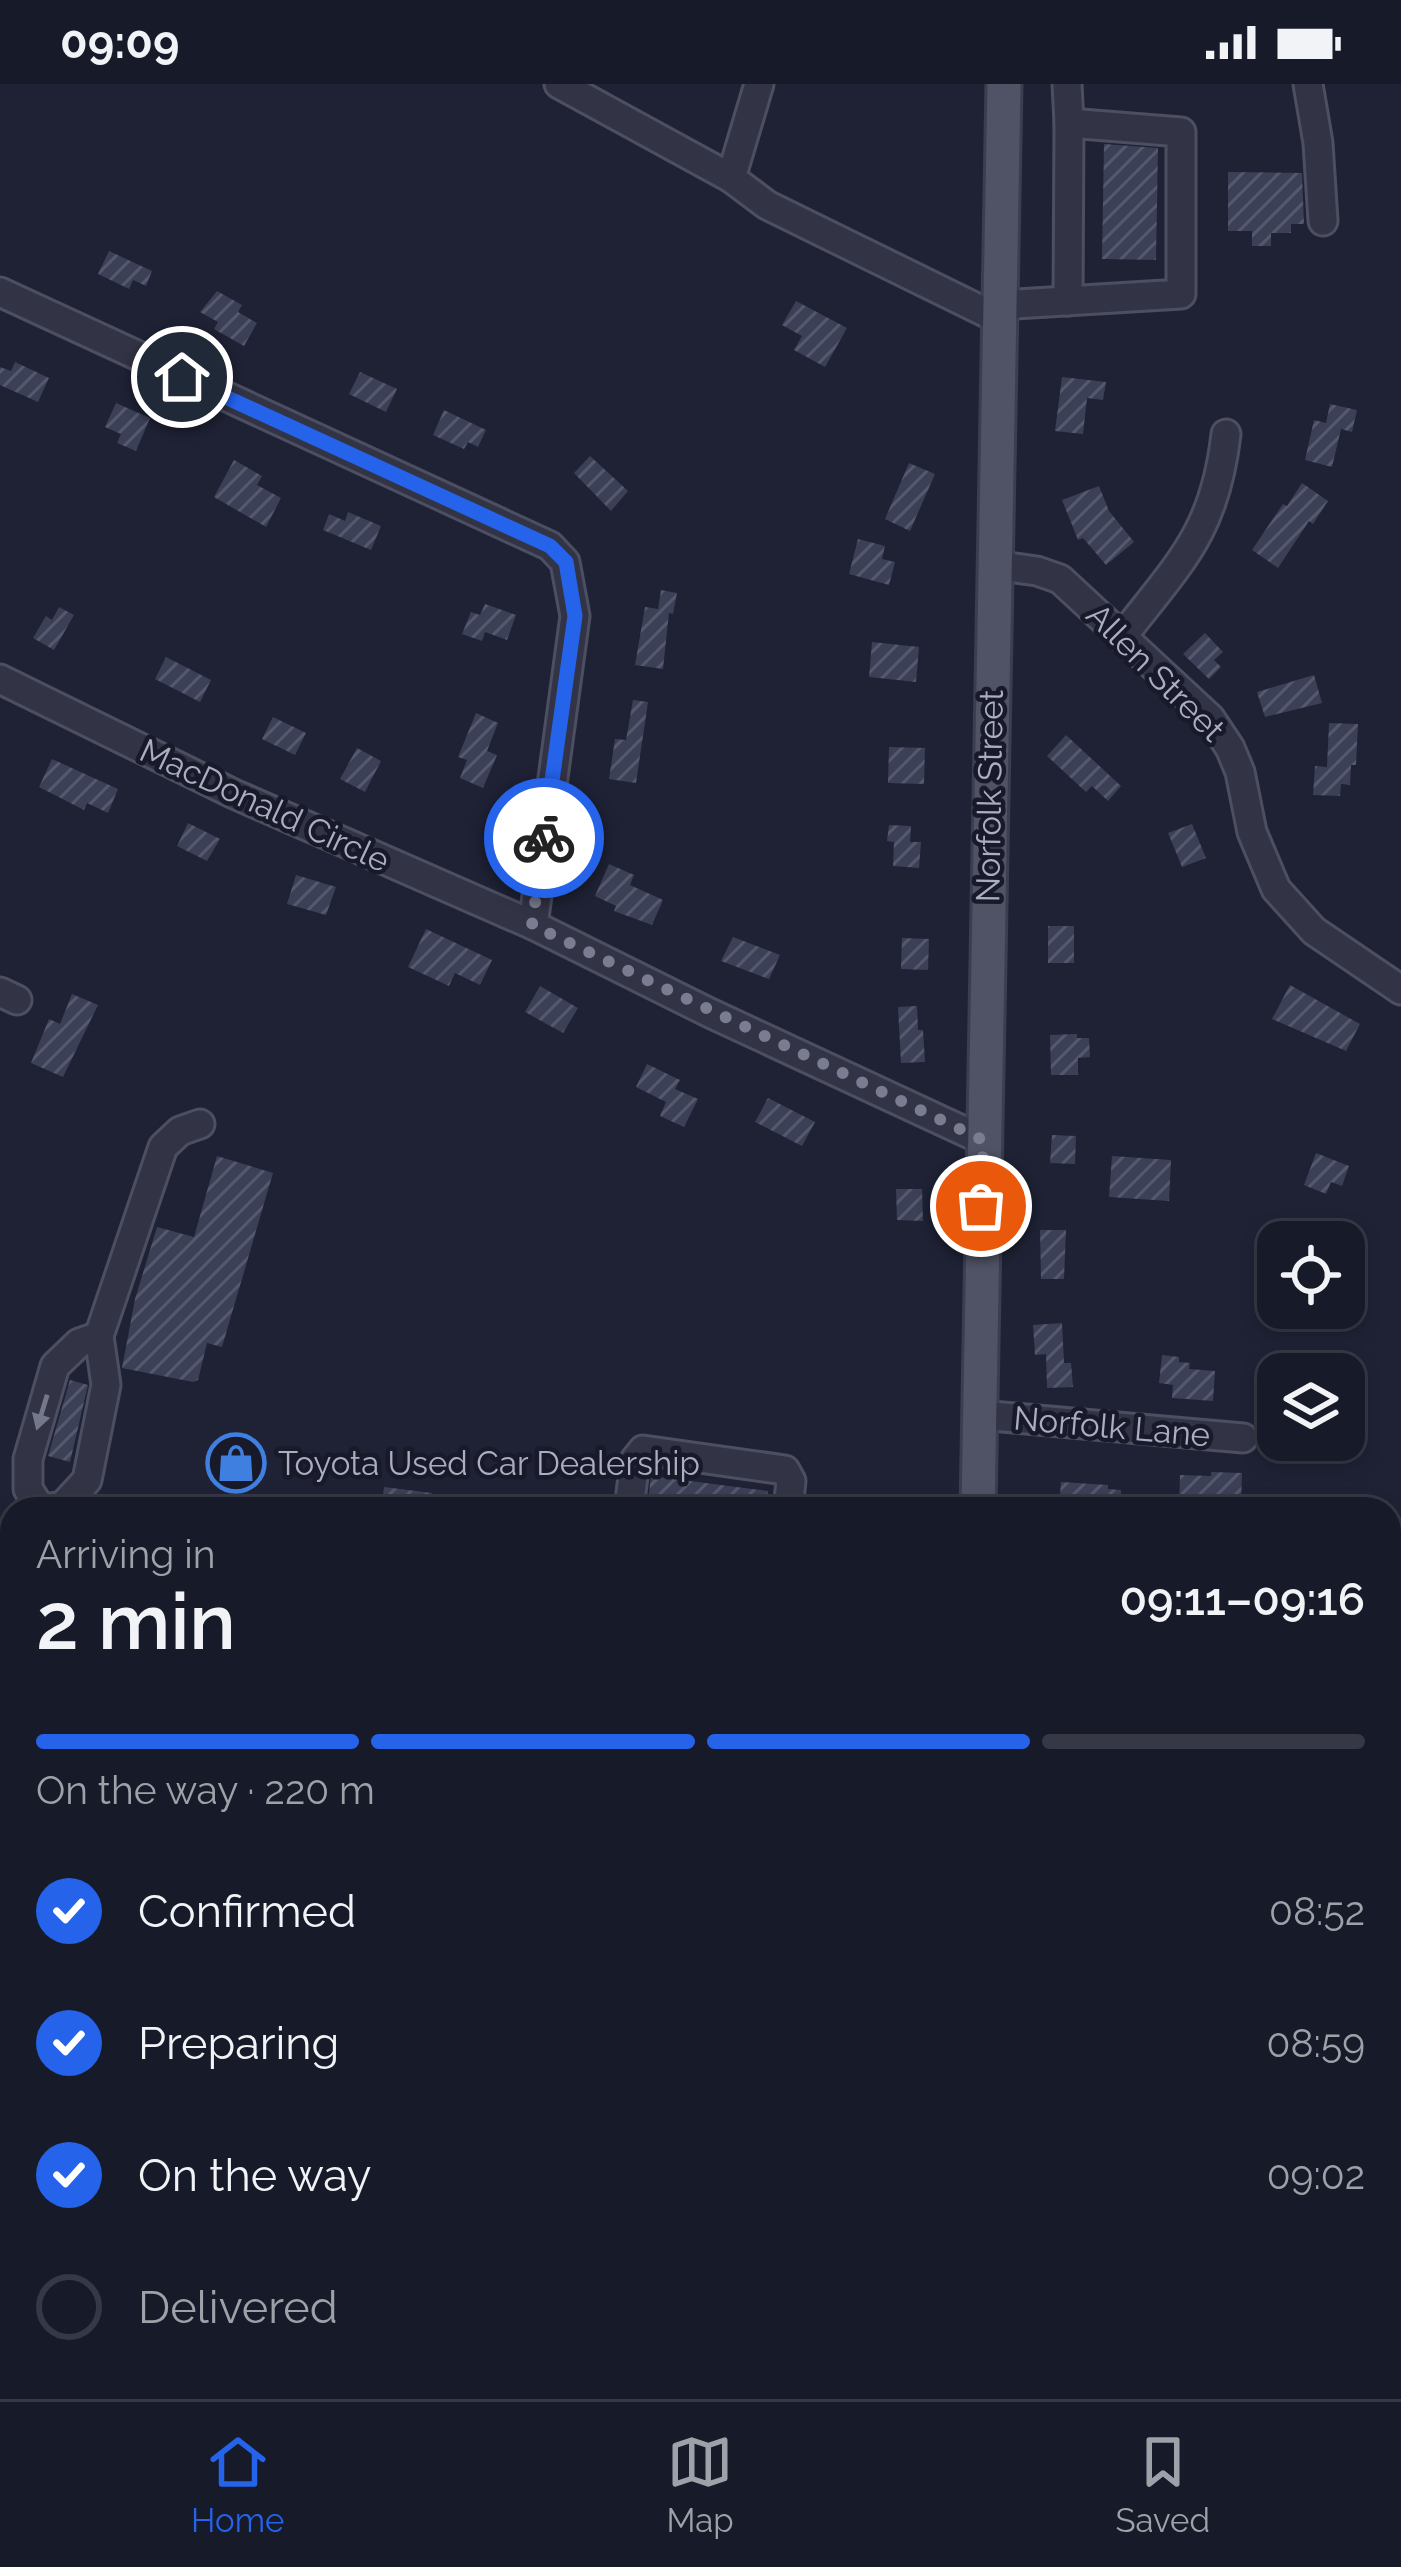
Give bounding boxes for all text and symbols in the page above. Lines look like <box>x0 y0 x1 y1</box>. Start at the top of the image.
text: 09:09 <box>60 16 179 69</box>
pin <box>131 326 233 428</box>
icon: home <box>149 344 215 410</box>
street label: Allen Street <box>1079 595 1233 749</box>
street label: Norfolk Street <box>968 689 1011 903</box>
street label: MacDonald Circle <box>134 731 396 880</box>
courier <box>484 778 604 898</box>
icon: bike <box>511 805 577 871</box>
pin <box>930 1155 1032 1257</box>
icon: bag <box>948 1173 1014 1239</box>
map controls <box>1257 1221 1365 1461</box>
button: locate <box>1257 1221 1365 1329</box>
button: layers <box>1257 1353 1365 1461</box>
one-way arrow <box>32 1394 50 1431</box>
street label: Norfolk Lane <box>1012 1398 1212 1455</box>
shop icon: Toyota Used Car Dealership <box>205 1432 267 1494</box>
place label: Toyota Used Car Dealership <box>278 1444 700 1483</box>
text: Arriving in <box>36 1531 216 1577</box>
text: 09:11–09:16 <box>1119 1573 1365 1626</box>
text: 2 min <box>36 1576 236 1667</box>
text: On the way · 220 m <box>36 1767 375 1813</box>
icon: check <box>36 1878 102 1944</box>
text: Confirmed <box>138 1885 356 1938</box>
text: 08:52 <box>1269 1888 1365 1934</box>
icon: check <box>36 2010 102 2076</box>
text: Preparing <box>138 2017 339 2070</box>
text: 08:59 <box>1267 2020 1365 2066</box>
icon: check <box>36 2142 102 2208</box>
text: On the way <box>138 2149 372 2202</box>
text: 09:02 <box>1267 2152 1365 2198</box>
text: Delivered <box>138 2281 338 2334</box>
tab: Home <box>191 2429 284 2540</box>
tab: Map <box>666 2429 734 2540</box>
tab: Saved <box>1116 2429 1210 2540</box>

